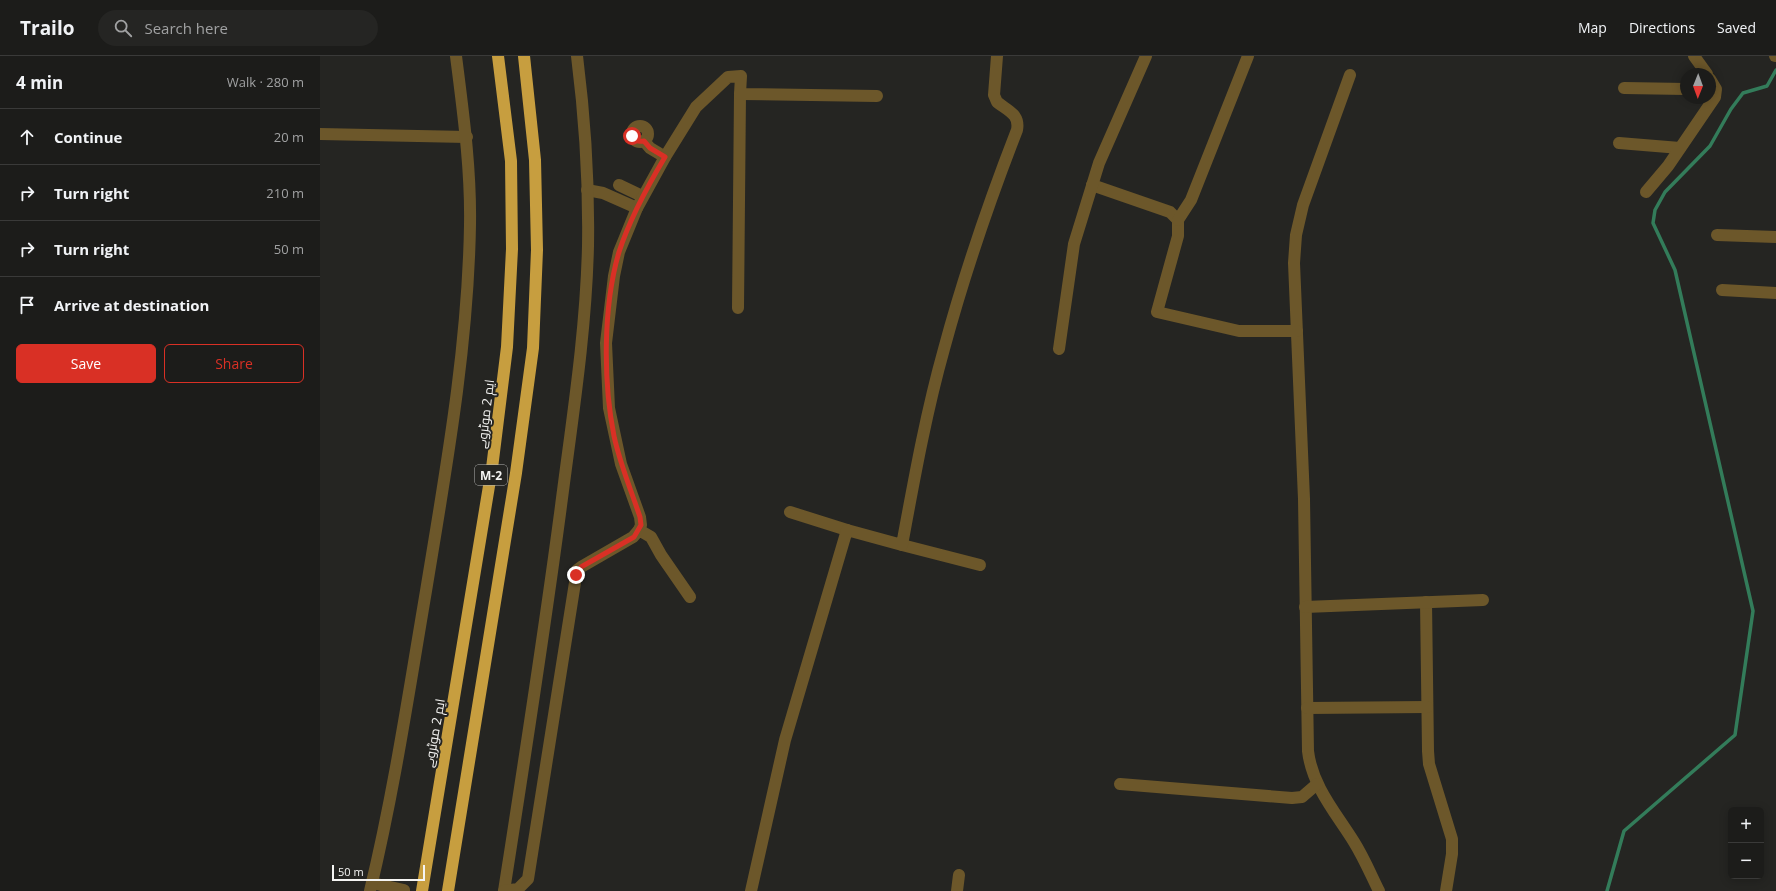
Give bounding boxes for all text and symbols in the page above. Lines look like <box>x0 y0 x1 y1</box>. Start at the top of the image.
search box <box>98 10 378 46</box>
text: Trailo <box>20 15 74 41</box>
icon: search <box>112 17 134 39</box>
text: Search here <box>144 18 228 38</box>
text: Map <box>1578 18 1607 37</box>
text: Directions <box>1629 18 1695 37</box>
text: Saved <box>1717 18 1756 37</box>
north arrow <box>1680 68 1716 104</box>
text: 4 min <box>16 71 63 94</box>
text: Walk · 280 m <box>227 73 304 91</box>
icon: ahead <box>16 126 38 148</box>
text: Continue <box>54 127 122 147</box>
route start <box>623 127 641 145</box>
text: 20 m <box>274 128 304 146</box>
icon: right <box>16 182 38 204</box>
text: Turn right <box>54 183 129 203</box>
text: 210 m <box>266 184 304 202</box>
icon: right <box>16 238 38 260</box>
text: Turn right <box>54 239 129 259</box>
text: 50 m <box>274 240 304 258</box>
icon: arrive <box>16 294 38 316</box>
text: Arrive at destination <box>54 295 209 315</box>
button: Save <box>16 344 156 383</box>
button: Share <box>164 344 304 383</box>
street label: ایم 2 موٹروے <box>472 378 499 450</box>
road number: M-2 <box>475 465 507 485</box>
route end <box>567 566 585 584</box>
street label: ایم 2 موٹروے <box>419 697 450 769</box>
map controls <box>1728 807 1764 879</box>
button: + <box>1728 807 1764 843</box>
button: − <box>1728 843 1764 879</box>
scale bar <box>332 863 425 882</box>
text: 50 m <box>338 864 364 879</box>

